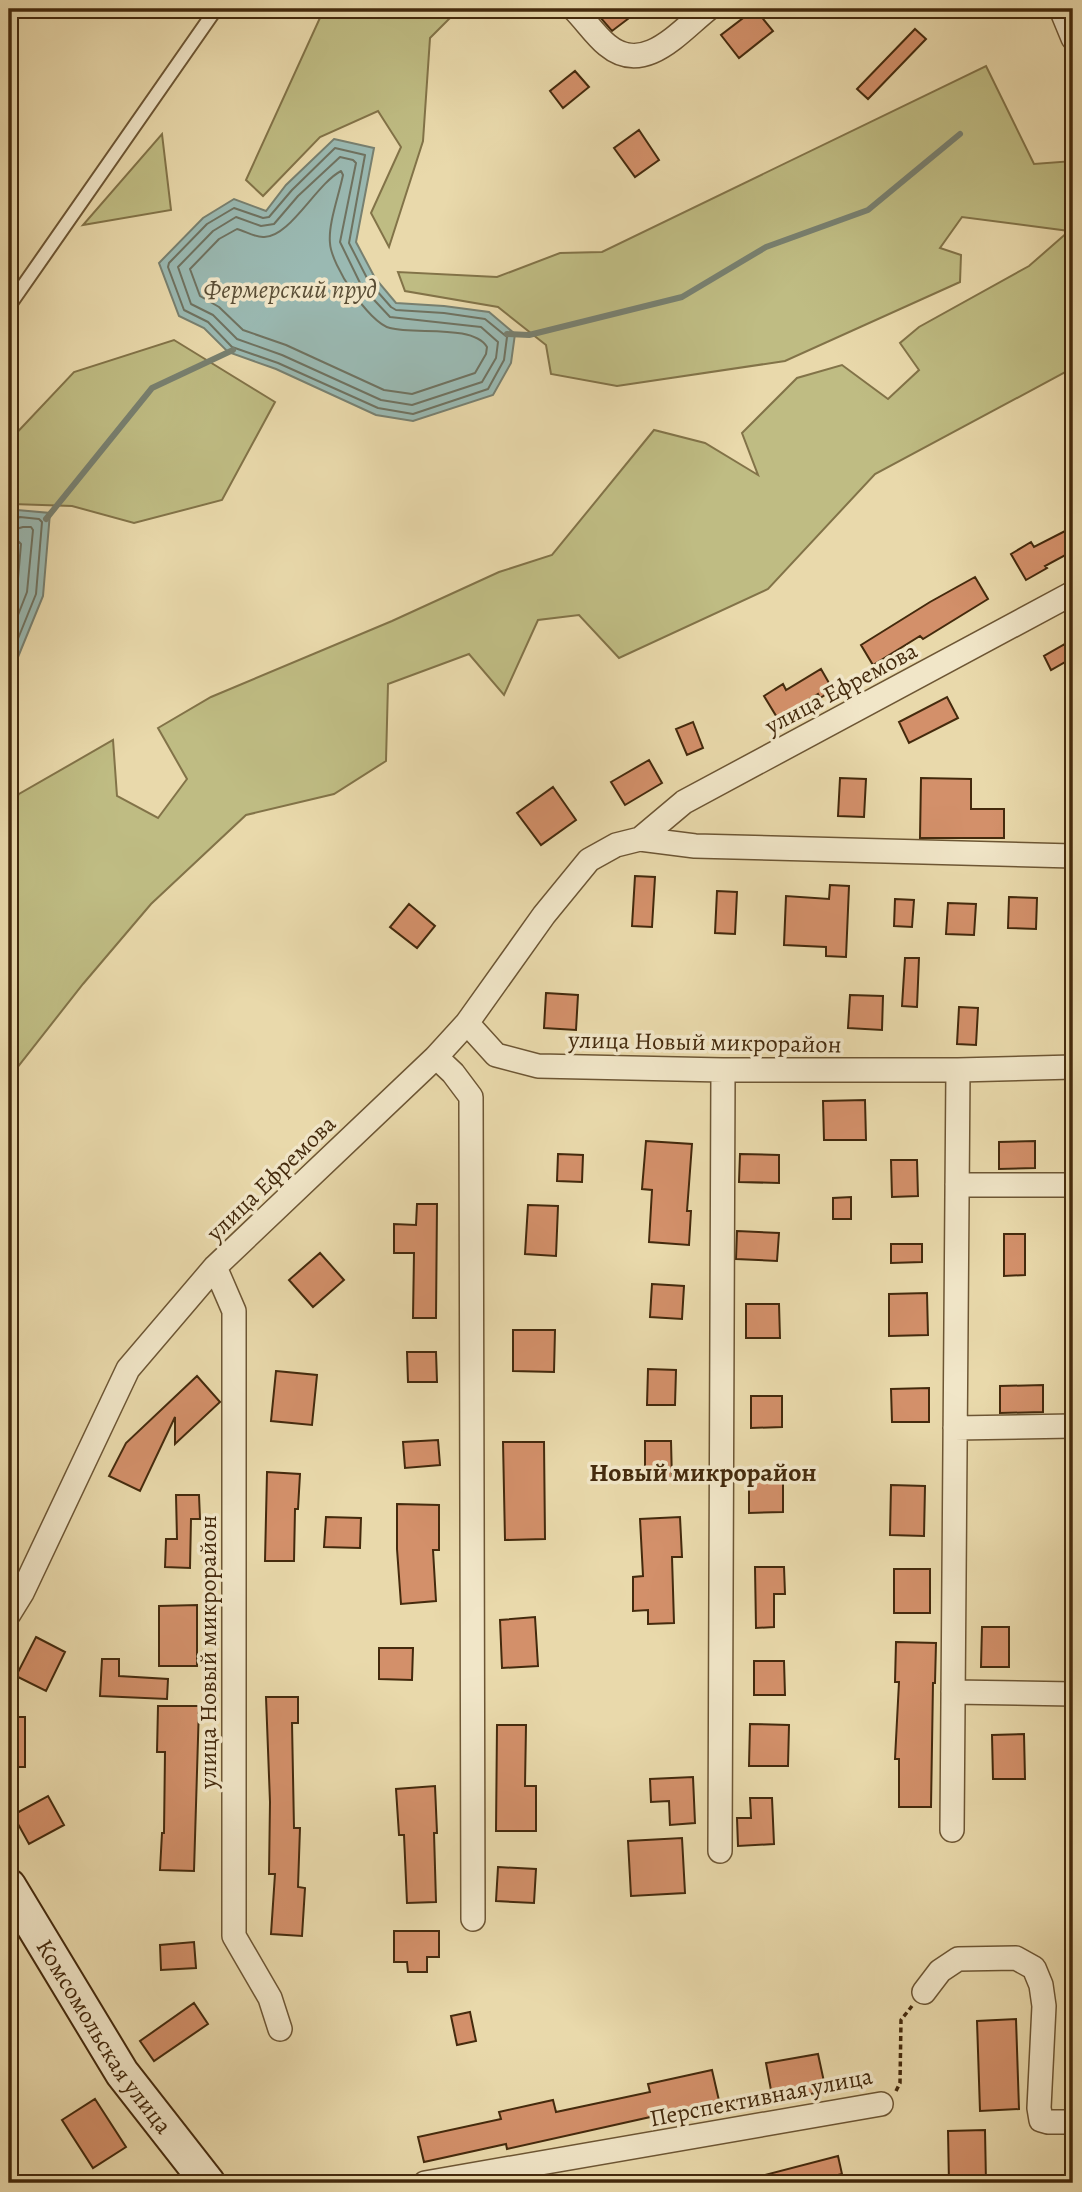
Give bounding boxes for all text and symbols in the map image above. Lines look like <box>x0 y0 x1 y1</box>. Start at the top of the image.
water label: Фермерский пруд <box>203 272 377 307</box>
street label: улица Ефремова <box>758 634 923 742</box>
street label: улица Новый микрорайон <box>567 1024 842 1060</box>
street label: улица Ефремова <box>199 1108 343 1249</box>
district label: Новый микрорайон <box>589 1455 817 1490</box>
street label: улица Новый микрорайон <box>192 1515 224 1790</box>
street label: Комсомольская улица <box>29 1933 180 2140</box>
street label: Перспективная улица <box>647 2060 875 2134</box>

